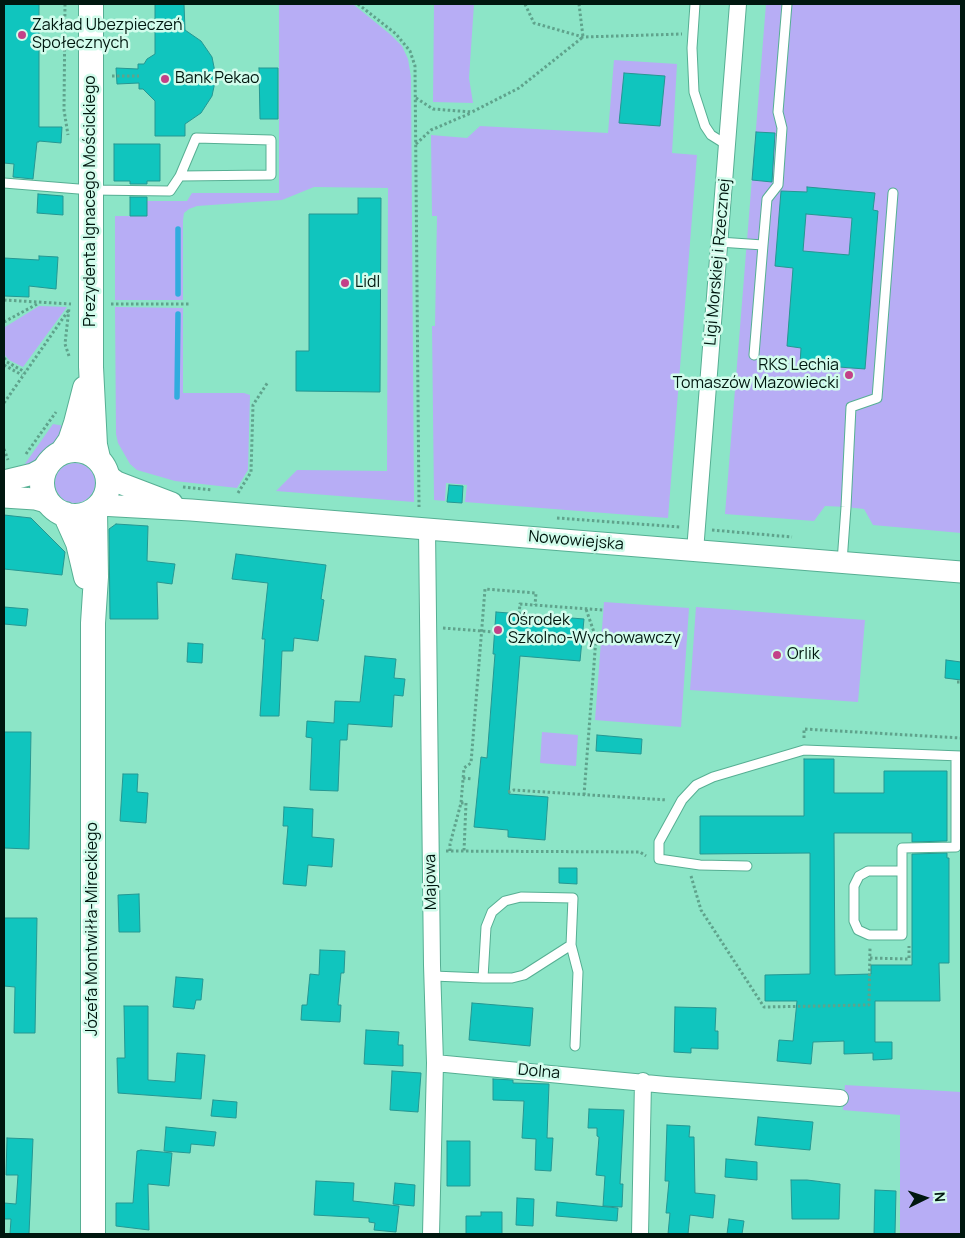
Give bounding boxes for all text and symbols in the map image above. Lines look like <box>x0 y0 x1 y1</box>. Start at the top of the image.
place label: Zakład Ubezpieczeń Społecznych <box>32 16 182 54</box>
marker: Zakład Ubezpieczeń Społecznych <box>16 29 28 41</box>
place label: Bank Pekao <box>175 69 260 89</box>
marker: Bank Pekao <box>159 73 171 85</box>
street label: Prezydenta Ignacego Mościckiego <box>81 75 101 327</box>
street label: Ligi Morskiej i Rzecznej <box>701 178 735 346</box>
place label: Lidl <box>355 273 380 293</box>
marker: Lidl <box>339 277 351 289</box>
place label: RKS Lechia Tomaszów Mazowiecki <box>673 356 839 394</box>
marker: RKS Lechia Tomaszów Mazowiecki <box>843 369 855 381</box>
street label: Nowowiejska <box>527 527 625 555</box>
place label: Ośrodek Szkolno-Wychowawczy <box>508 611 681 649</box>
marker: Ośrodek Szkolno-Wychowawczy <box>492 624 504 636</box>
place label: Orlik <box>787 645 820 665</box>
marker: Orlik <box>771 649 783 661</box>
street label: Józefa Montwiłła-Mireckiego <box>83 822 103 1036</box>
street label: Majowa <box>421 854 441 910</box>
street label: Dolna <box>517 1061 561 1083</box>
north arrow <box>900 1173 950 1223</box>
text: N <box>931 1191 950 1203</box>

